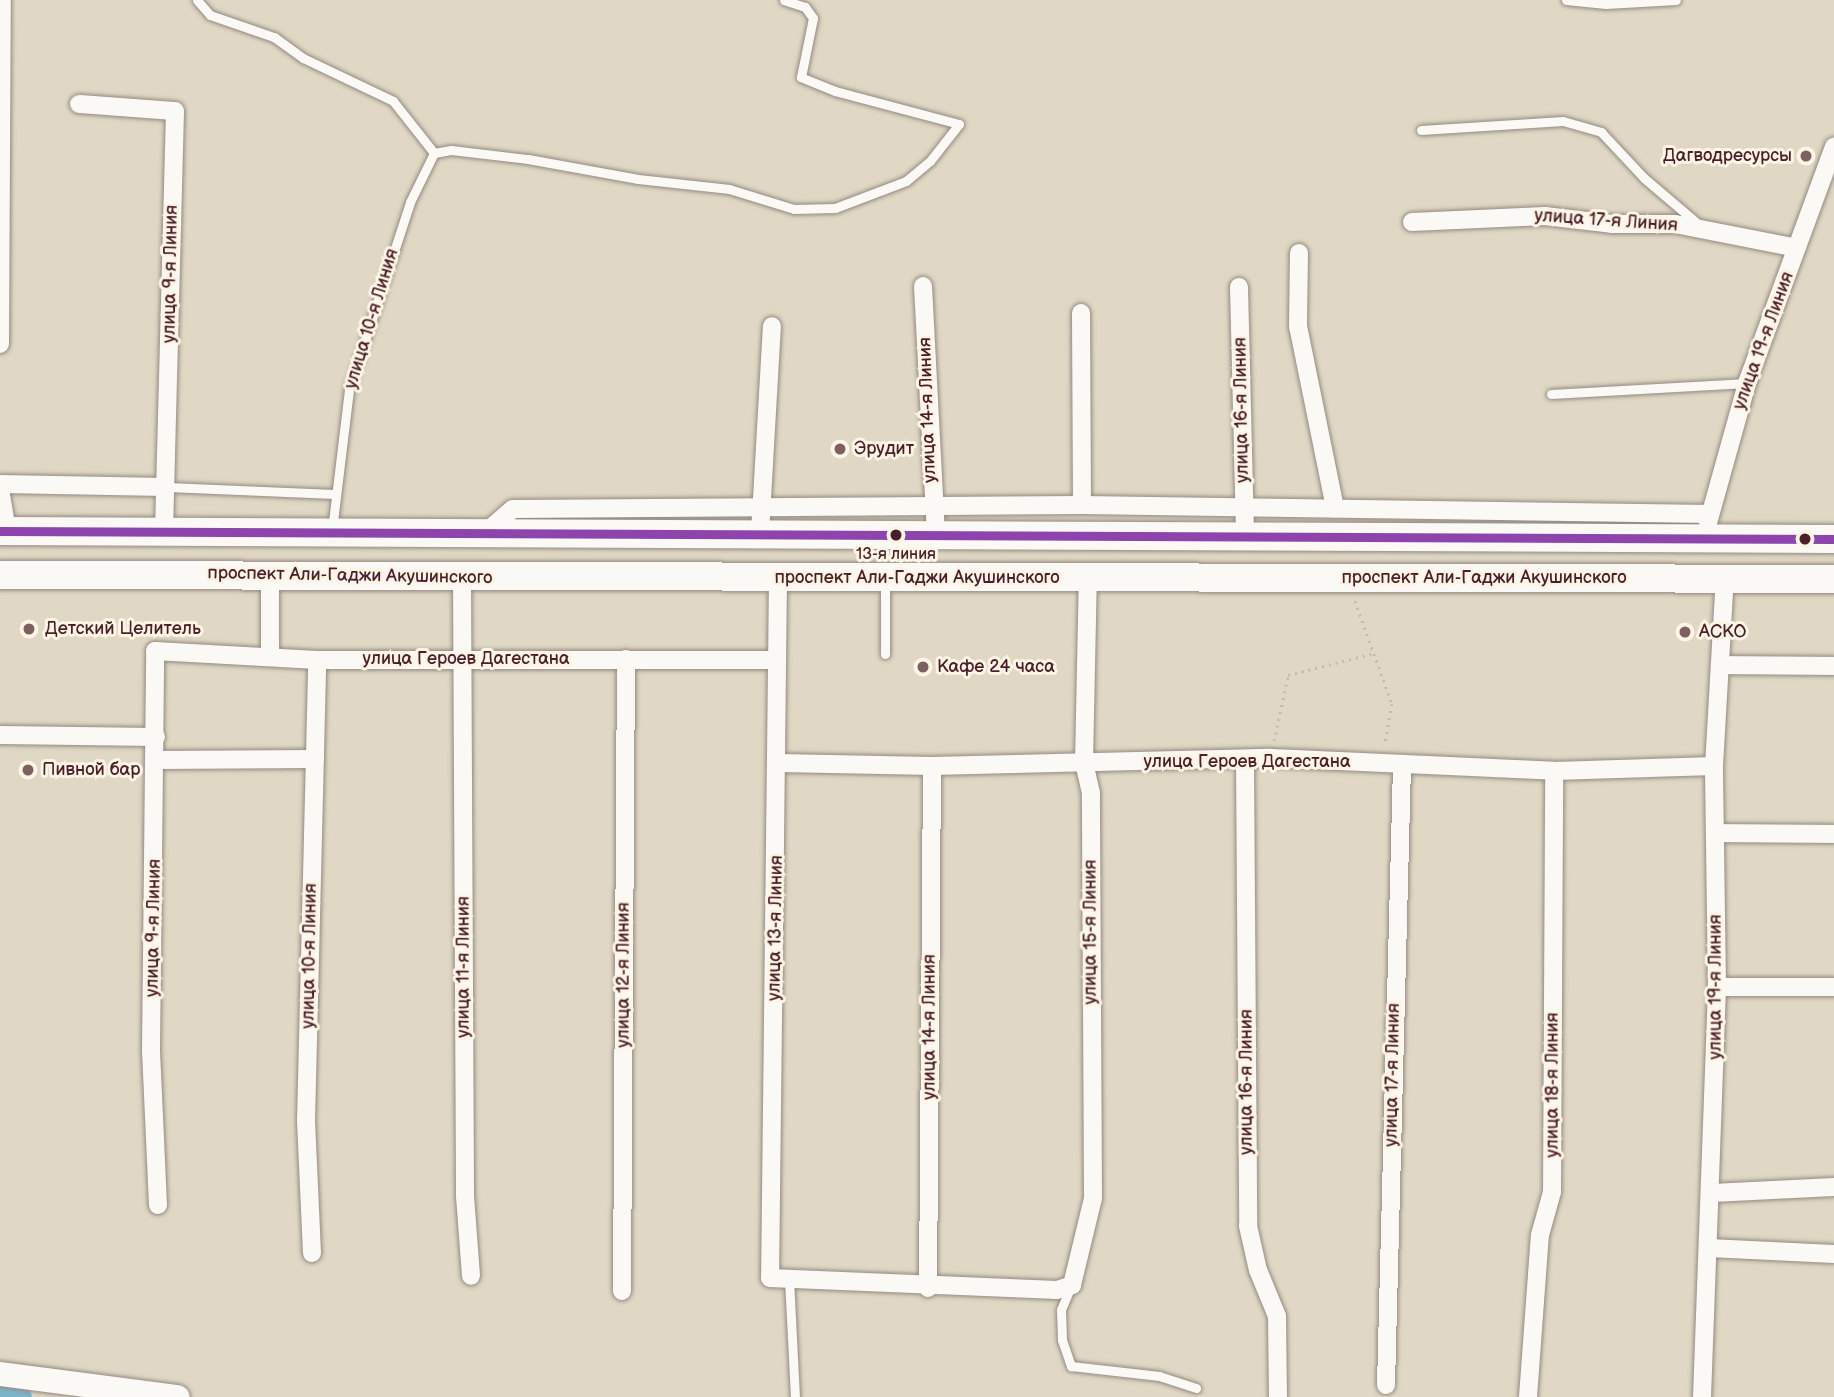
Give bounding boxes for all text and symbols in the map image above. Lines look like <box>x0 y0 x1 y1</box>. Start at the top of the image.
place label: Дагводресурсы <box>1663 145 1792 167</box>
marker: Дагводресурсы <box>1798 148 1814 164</box>
street label: улица 9-я Линия <box>159 205 183 343</box>
street label: улица 17-я Линия <box>1534 205 1678 237</box>
street label: улица 10-я Линия <box>340 246 404 392</box>
street label: улица 19-я Линия <box>1729 269 1799 413</box>
street label: улица 14-я Линия <box>915 337 941 483</box>
street label: улица 16-я Линия <box>1230 337 1254 483</box>
place label: Эрудит <box>854 438 914 460</box>
marker: Эрудит <box>832 441 848 457</box>
marker: 13-я линия <box>889 528 903 542</box>
unlabelled marker <box>1798 532 1812 546</box>
place label: 13-я линия <box>856 545 936 565</box>
street label: проспект Али-Гаджи Акушинского <box>207 563 493 589</box>
street label: проспект Али-Гаджи Акушинского <box>774 567 1060 589</box>
street label: проспект Али-Гаджи Акушинского <box>1341 567 1627 589</box>
place label: Детский Целитель <box>45 618 201 640</box>
marker: Детский Целитель <box>19 619 39 639</box>
place label: АСКО <box>1699 621 1746 643</box>
marker: АСКО <box>1677 624 1693 640</box>
street label: улица Героев Дагестана <box>362 648 570 670</box>
place label: Кафе 24 часа <box>937 656 1055 678</box>
marker: Кафе 24 часа <box>915 659 931 675</box>
street label: улица Героев Дагестана <box>1143 751 1351 773</box>
place label: Пивной бар <box>42 759 140 781</box>
marker: Пивной бар <box>20 762 36 778</box>
street label: улица 13-я Линия <box>764 855 788 1001</box>
street label: улица 9-я Линия <box>142 859 166 997</box>
street label: улица 15-я Линия <box>1080 859 1102 1005</box>
street label: улица 10-я Линия <box>298 883 322 1029</box>
street label: улица 11-я Линия <box>453 896 475 1038</box>
street label: улица 12-я Линия <box>613 902 635 1048</box>
street label: улица 19-я Линия <box>1705 914 1727 1060</box>
street label: улица 14-я Линия <box>919 954 941 1100</box>
street label: улица 17-я Линия <box>1381 1003 1405 1147</box>
street label: улица 16-я Линия <box>1236 1009 1258 1155</box>
street label: улица 18-я Линия <box>1542 1012 1564 1158</box>

